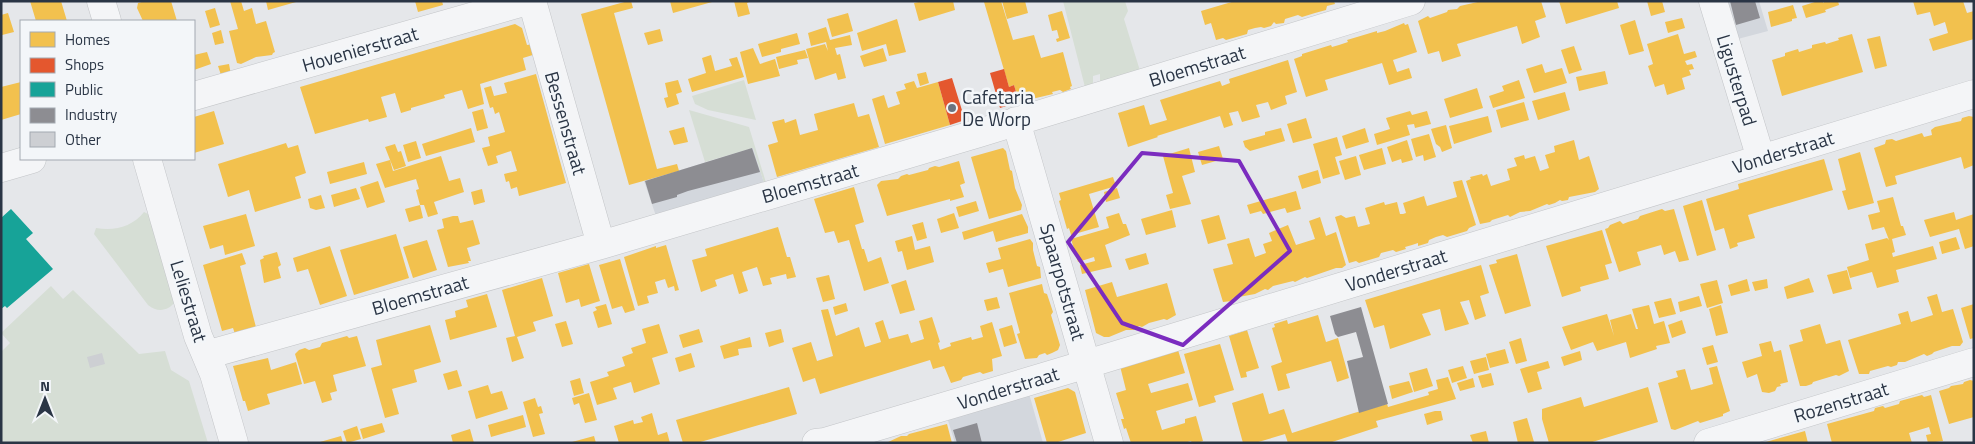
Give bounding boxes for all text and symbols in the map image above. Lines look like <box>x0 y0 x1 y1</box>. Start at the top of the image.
street label: Hovenierstraat <box>298 18 422 79</box>
legend <box>20 20 195 160</box>
text: Homes <box>65 28 110 51</box>
street label: Ligusterpad <box>1710 30 1765 129</box>
street label: Bloemstraat <box>1145 37 1249 94</box>
text: Shops <box>65 53 104 76</box>
street label: Bessenstraat <box>538 68 595 178</box>
text: Public <box>65 78 103 101</box>
place label: Cafetaria De Worp <box>962 82 1034 133</box>
marker: Cafetaria De Worp <box>946 102 958 114</box>
text: Industry <box>65 103 117 126</box>
street label: Vonderstraat <box>1729 122 1837 181</box>
text: Other <box>65 128 101 151</box>
street label: Bloemstraat <box>758 155 862 210</box>
street label: Spaarpotstraat <box>1033 220 1094 344</box>
street label: Vonderstraat <box>1342 240 1450 299</box>
street label: Leliestraat <box>163 256 216 346</box>
street label: Bloemstraat <box>368 267 472 322</box>
street label: Vonderstraat <box>954 358 1062 417</box>
street label: Rozenstraat <box>1790 373 1892 430</box>
north arrow <box>20 374 70 424</box>
text: N <box>40 375 50 396</box>

